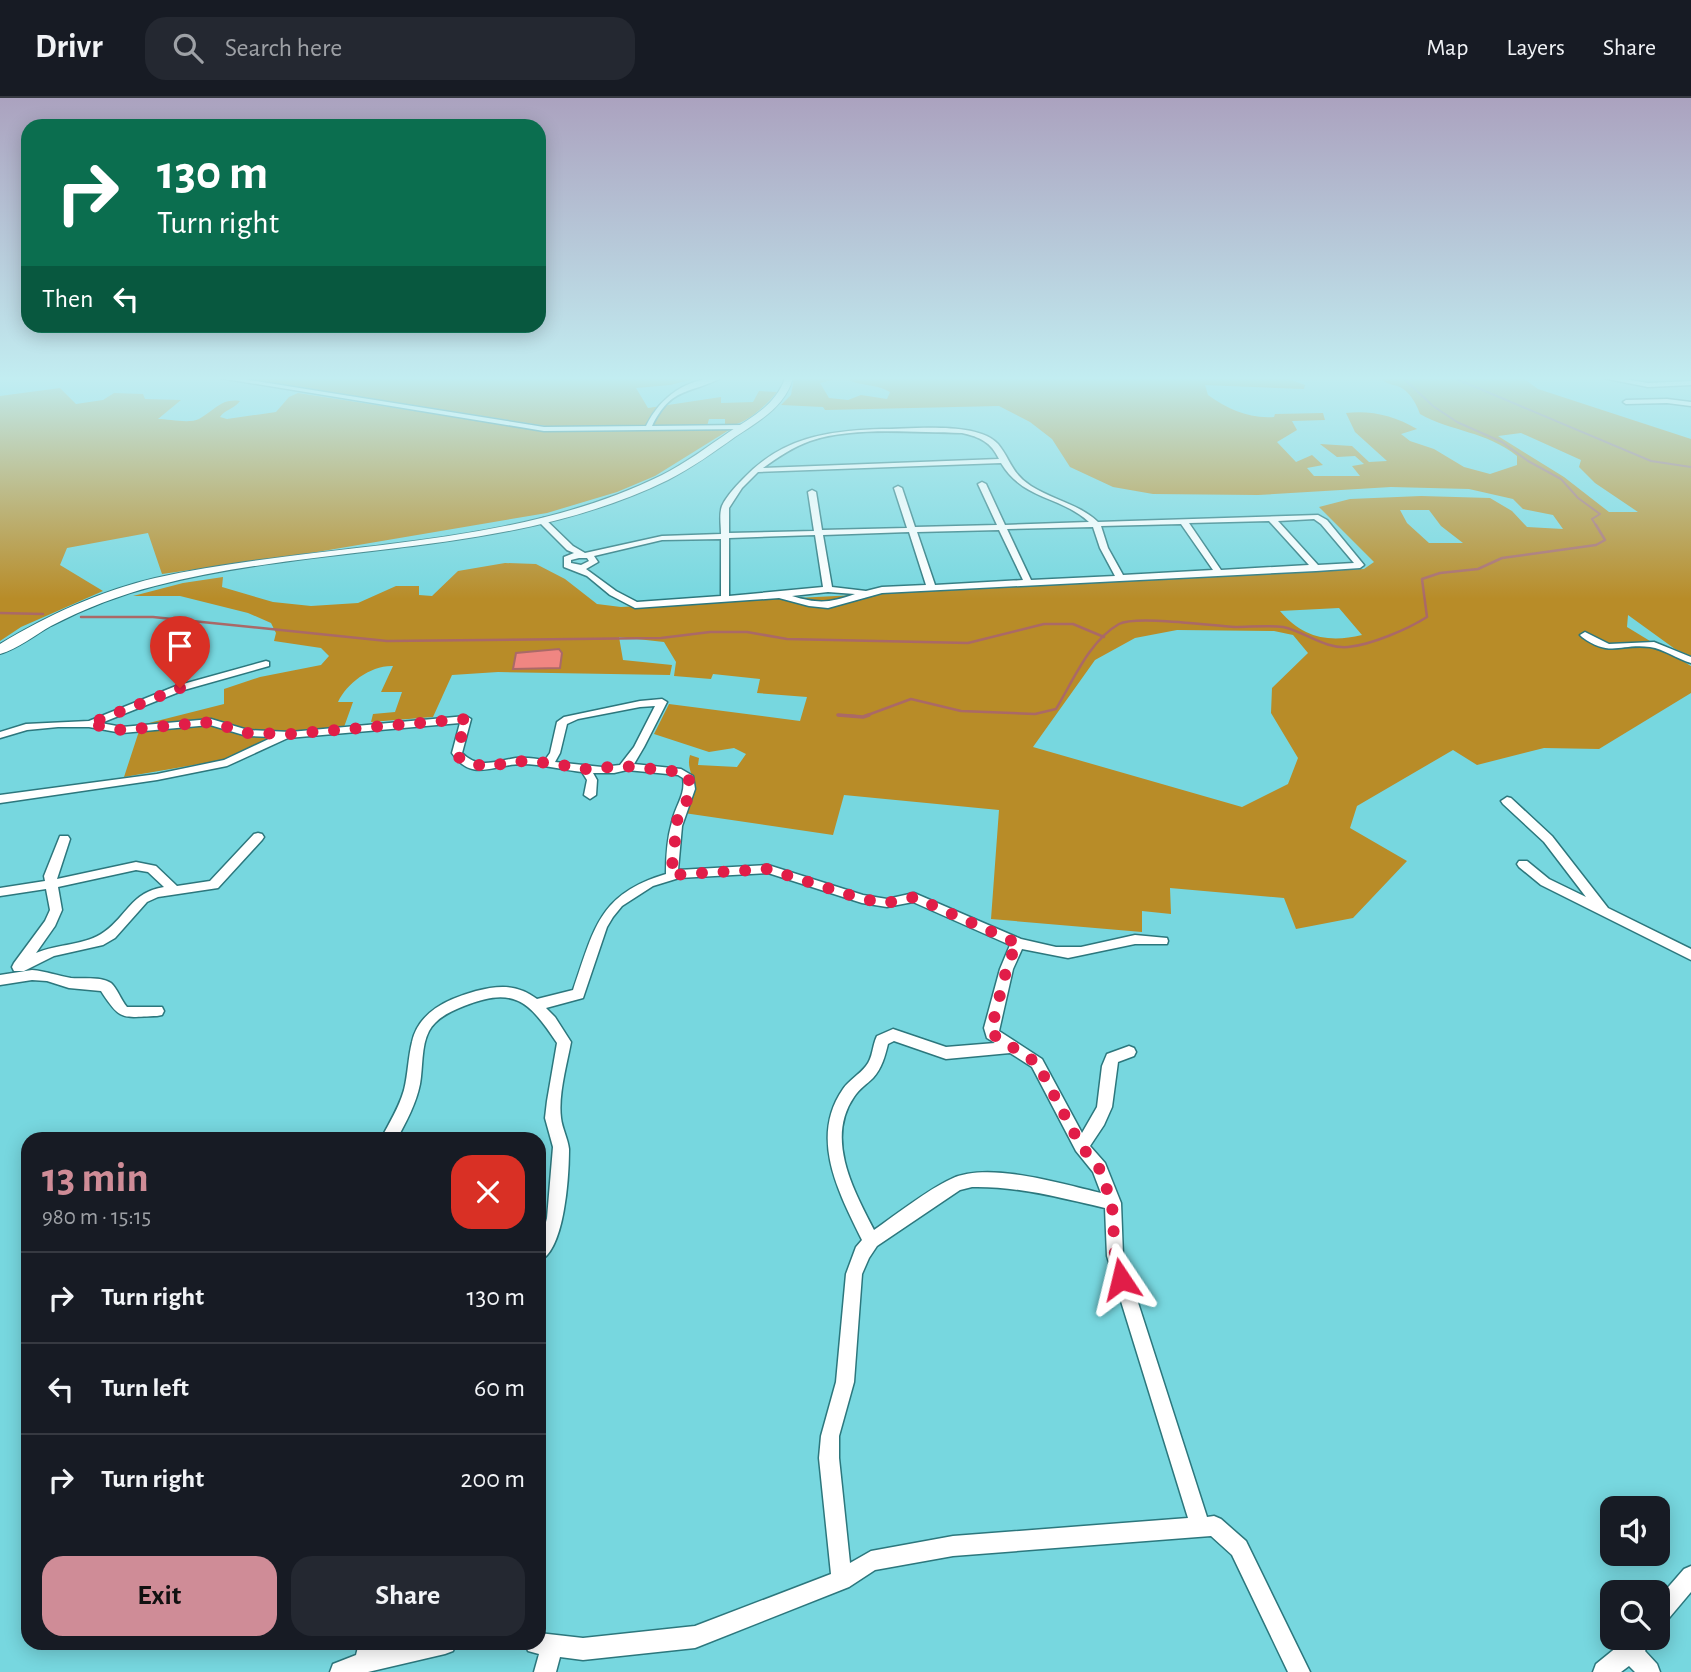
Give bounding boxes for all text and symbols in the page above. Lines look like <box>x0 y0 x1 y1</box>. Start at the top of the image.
search box <box>145 17 635 80</box>
icon: search <box>169 29 207 67</box>
text: Drivr <box>35 31 103 64</box>
text: Search here <box>225 35 342 61</box>
text: Map <box>1426 36 1468 60</box>
text: Layers <box>1506 36 1565 60</box>
text: Share <box>1603 36 1656 60</box>
icon: right <box>42 147 133 238</box>
text: 130 m <box>157 149 268 198</box>
text: Turn right <box>157 207 279 239</box>
icon: left <box>107 280 145 318</box>
text: Then <box>42 286 93 312</box>
pin <box>150 616 210 688</box>
icon: arrive <box>161 627 199 665</box>
button: close <box>451 1155 525 1229</box>
text: 13 min <box>42 1157 149 1199</box>
text: 980 m · 15:15 <box>42 1206 151 1229</box>
position arrow <box>1084 1242 1158 1316</box>
icon: right <box>42 1279 80 1317</box>
text: Turn right <box>101 1284 204 1310</box>
text: 130 m <box>467 1284 525 1310</box>
icon: left <box>42 1370 80 1408</box>
text: Turn left <box>101 1375 189 1401</box>
text: 60 m <box>474 1375 525 1401</box>
icon: right <box>42 1461 80 1499</box>
text: Turn right <box>101 1466 204 1492</box>
text: 200 m <box>461 1466 525 1492</box>
map controls <box>1600 1496 1670 1650</box>
button: sound <box>1600 1496 1670 1566</box>
button: Exit <box>42 1556 277 1636</box>
button: Share <box>291 1556 525 1636</box>
button: search <box>1600 1580 1670 1650</box>

